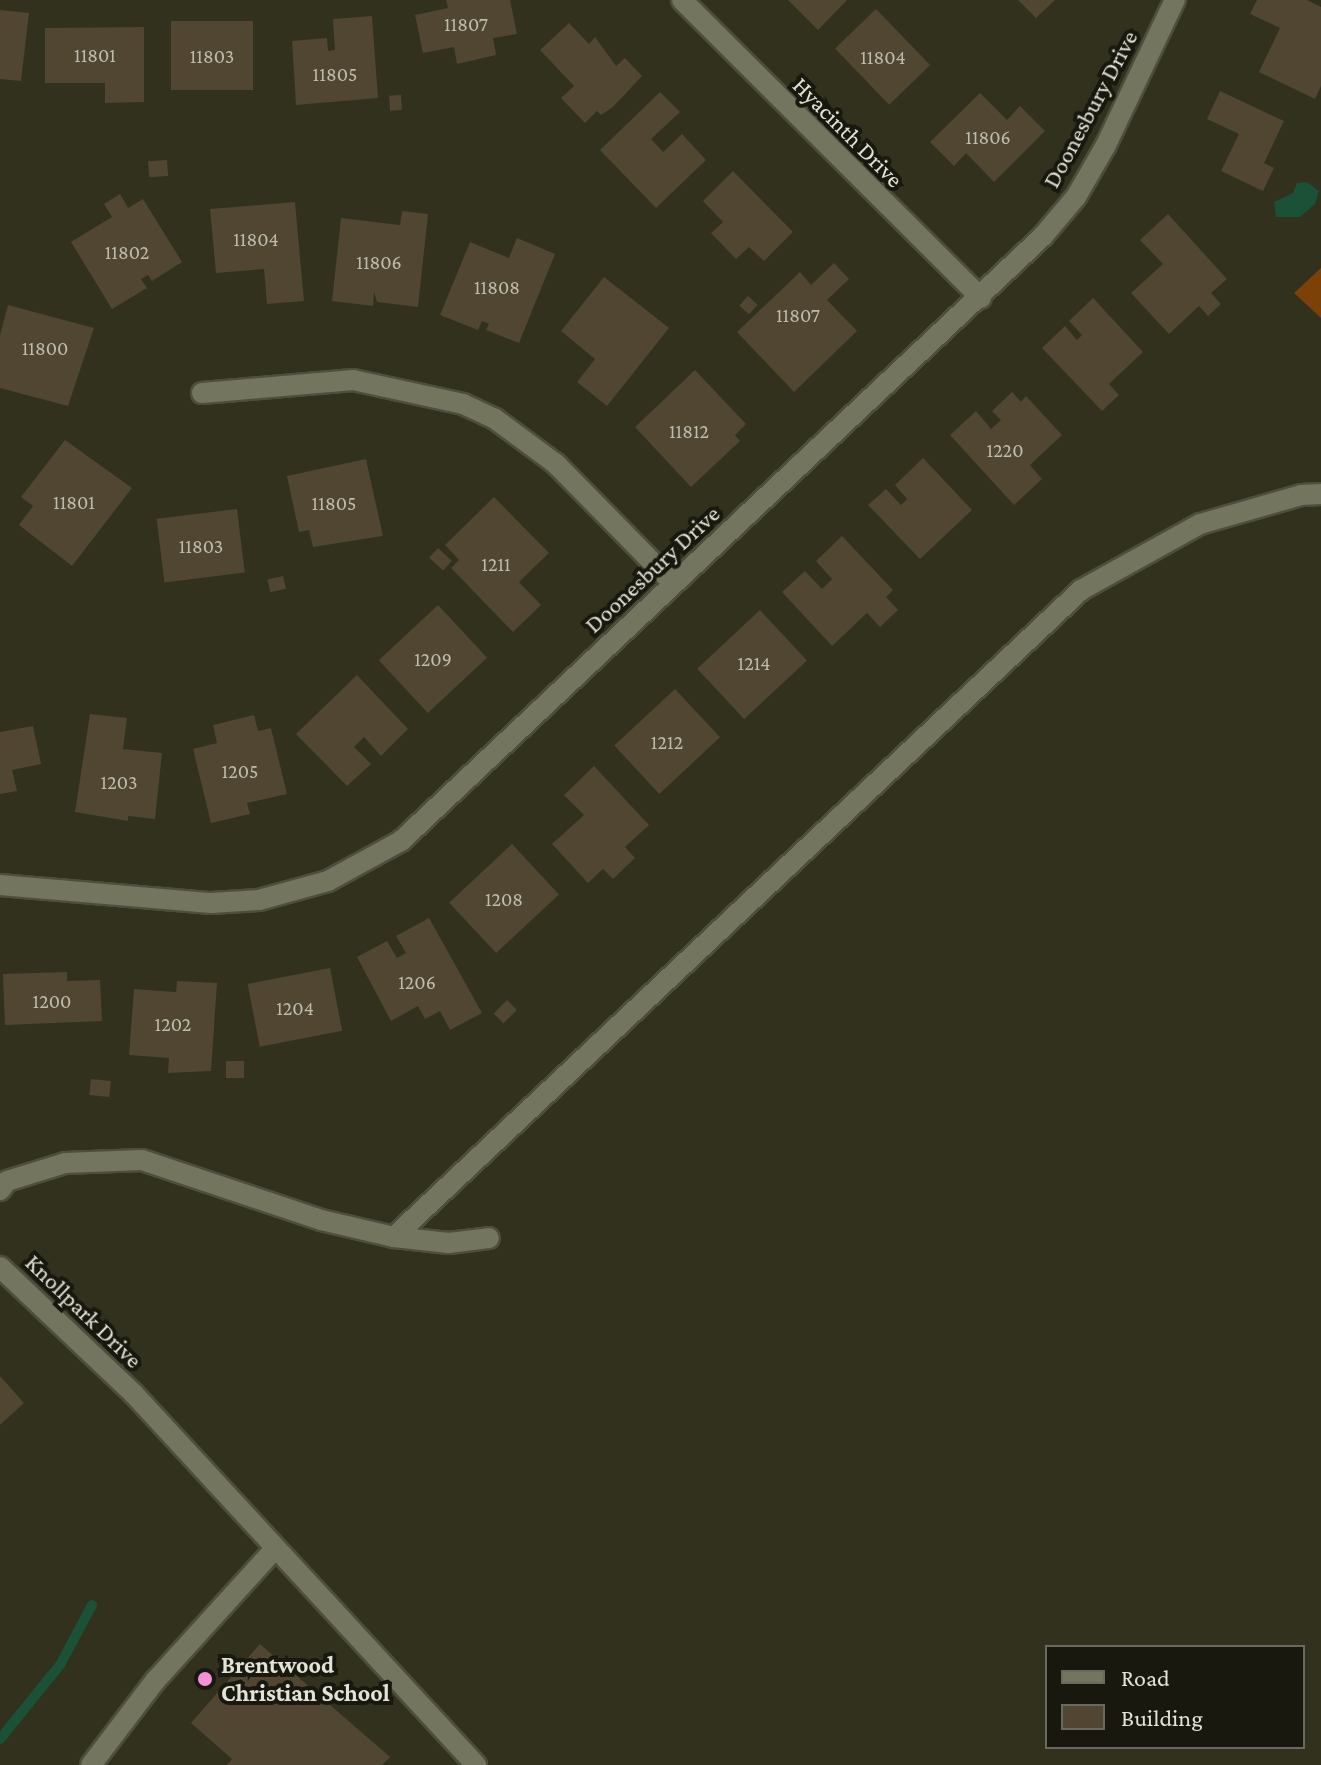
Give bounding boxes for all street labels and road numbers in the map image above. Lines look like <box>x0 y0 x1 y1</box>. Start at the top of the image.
street label: Doonesbury Drive <box>1036 25 1144 193</box>
street label: Hyacinth Drive <box>787 71 909 193</box>
street label: Doonesbury Drive <box>579 499 725 639</box>
street label: Knollpark Drive <box>20 1248 148 1374</box>

